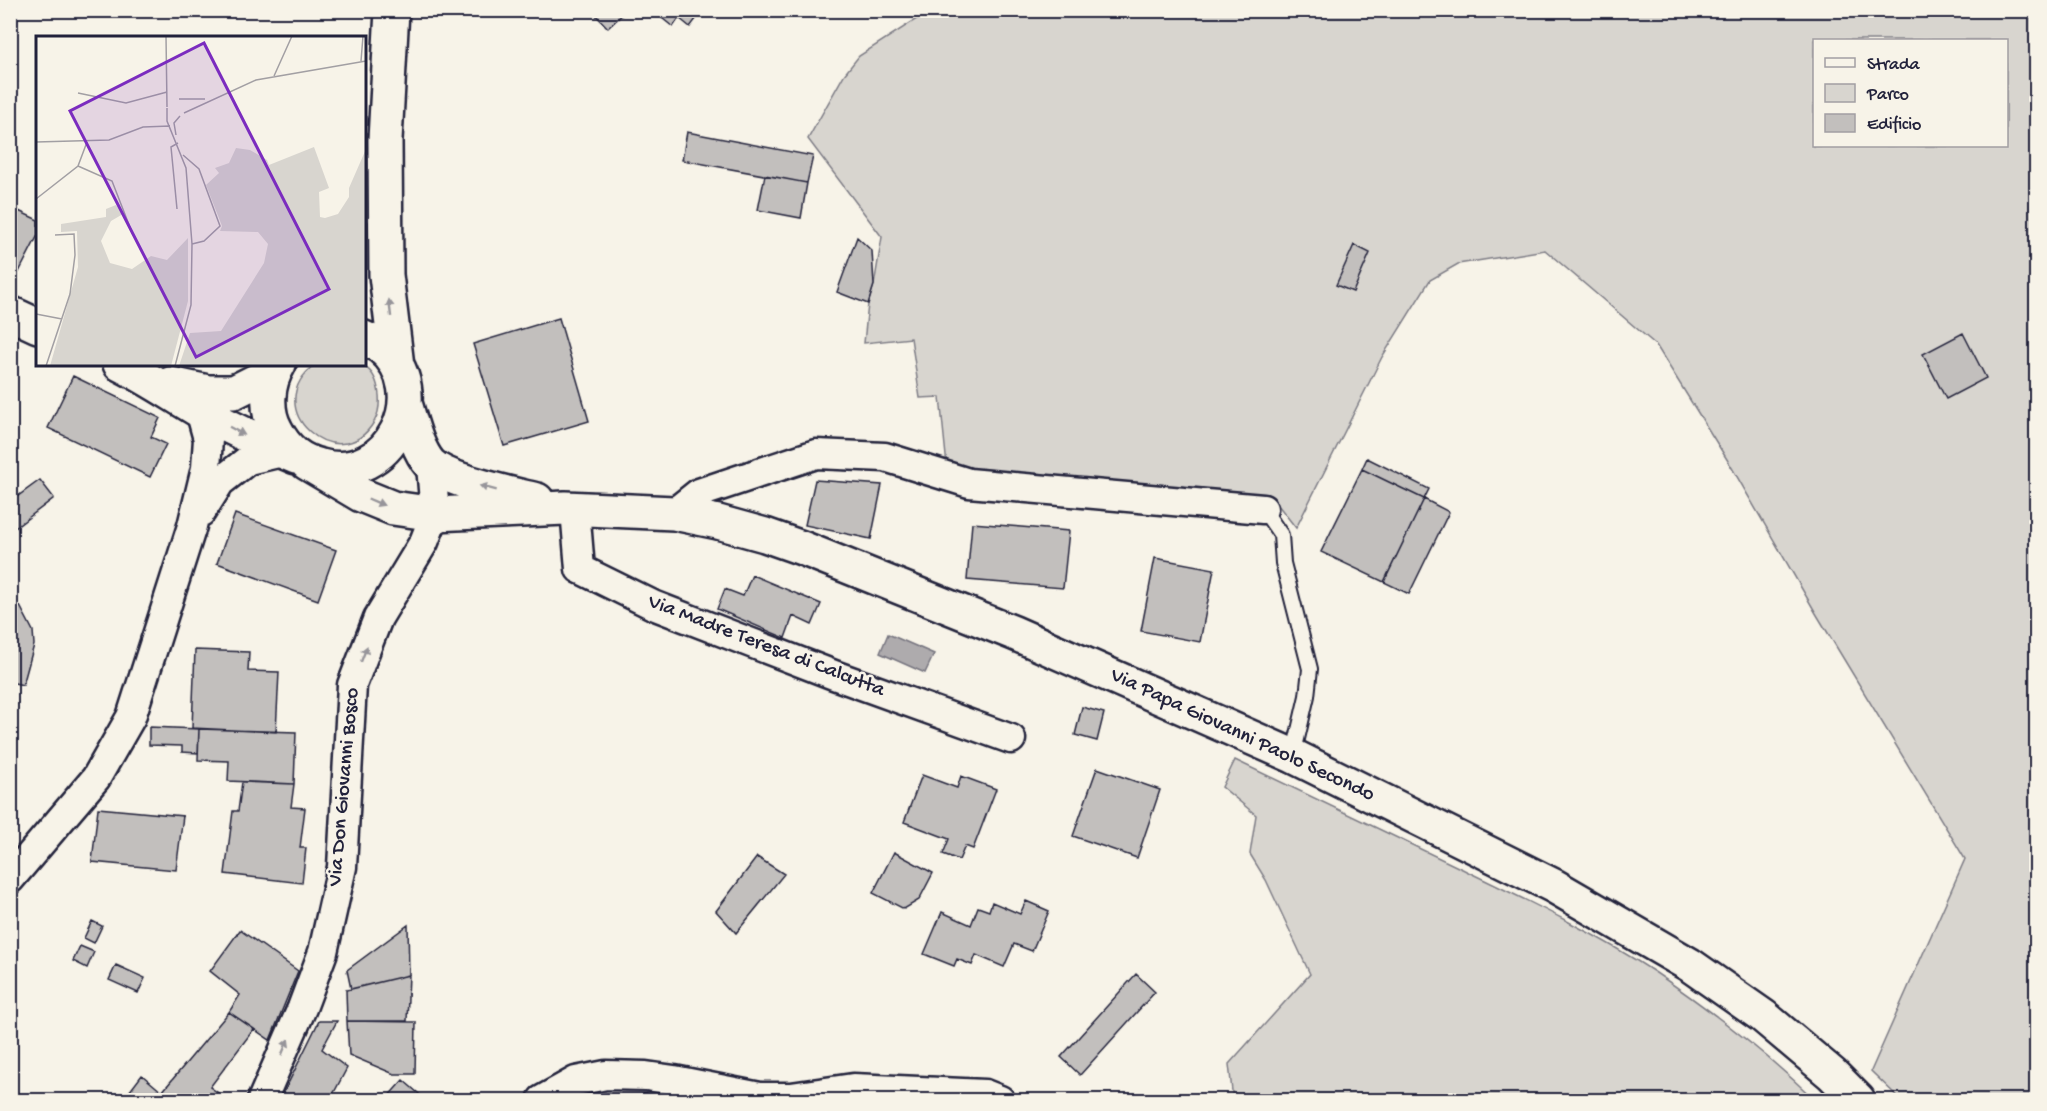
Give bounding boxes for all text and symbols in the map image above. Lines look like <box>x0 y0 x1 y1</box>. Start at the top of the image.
inset map <box>36 36 366 366</box>
legend <box>1813 39 2008 147</box>
text: Strada <box>1867 55 1921 76</box>
text: Parco <box>1866 85 1909 106</box>
text: Edificio <box>1867 115 1921 136</box>
one-way arrow <box>385 298 395 317</box>
one-way arrow <box>229 426 246 436</box>
one-way arrow <box>479 482 497 492</box>
one-way arrow <box>368 497 385 506</box>
street label: Via Madre Teresa di Calcutta <box>643 590 889 704</box>
one-way arrow <box>359 644 369 662</box>
street label: Via Papa Giovanni Paolo Secondo <box>1105 663 1378 808</box>
street label: Via Don Giovanni Bosco <box>324 687 366 888</box>
one-way arrow <box>281 1038 290 1055</box>

